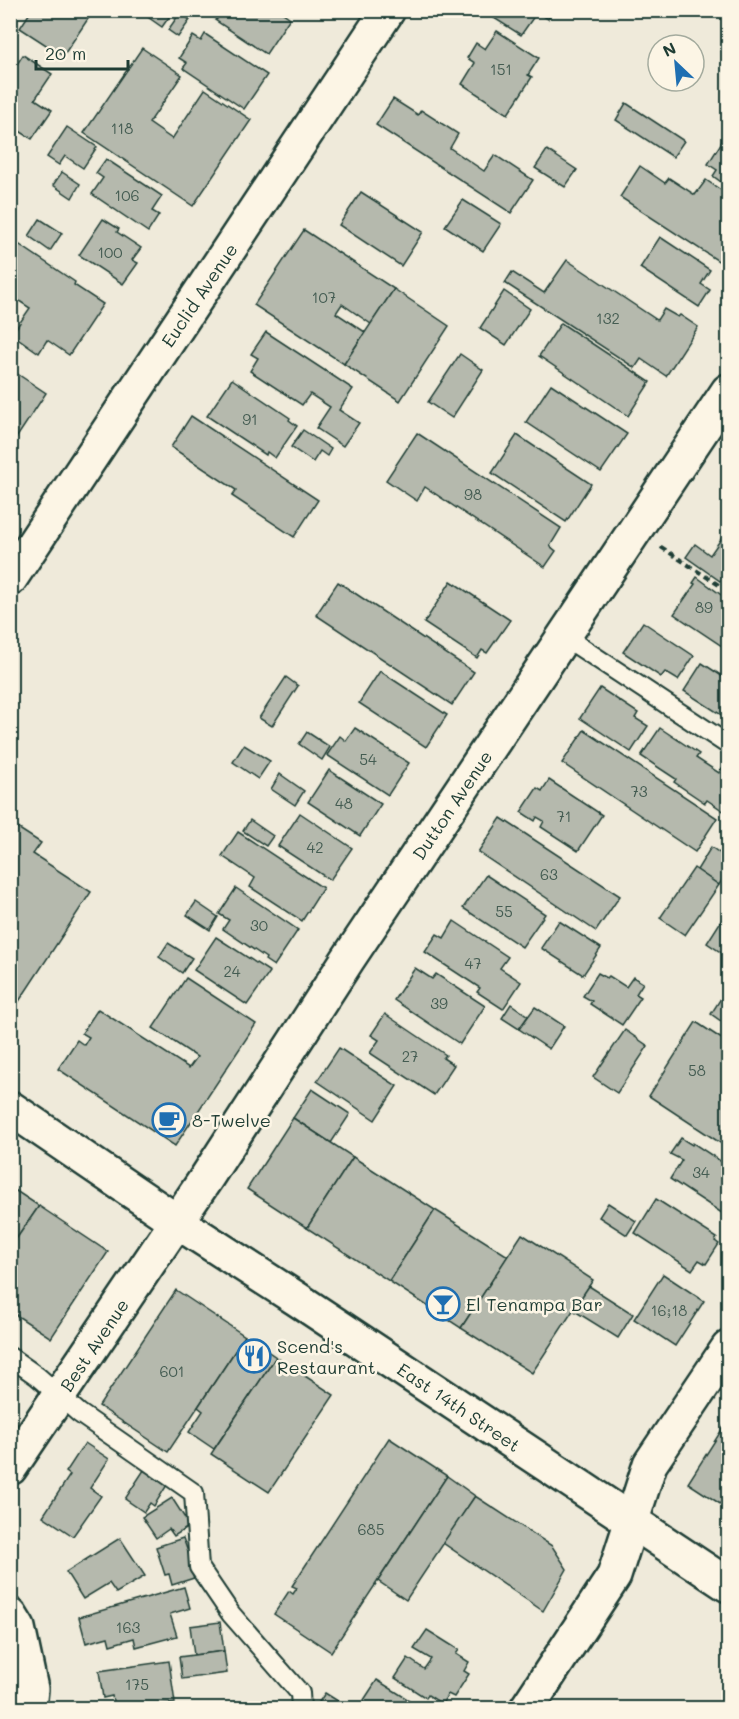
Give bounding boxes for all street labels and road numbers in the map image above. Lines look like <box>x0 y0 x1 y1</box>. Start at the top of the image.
street label: Euclid Avenue <box>155 238 243 352</box>
street label: Dutton Avenue <box>407 746 497 864</box>
street label: Best Avenue <box>54 1294 134 1396</box>
street label: East 14th Street <box>393 1357 525 1457</box>

